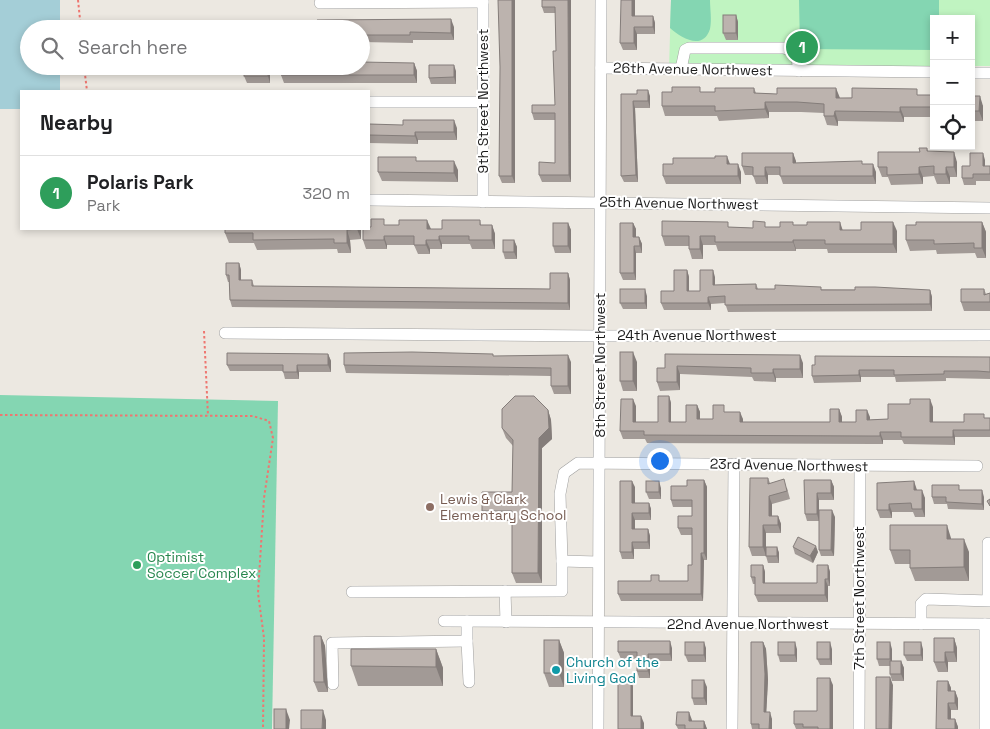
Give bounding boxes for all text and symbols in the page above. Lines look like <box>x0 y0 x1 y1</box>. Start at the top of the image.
map controls <box>930 15 975 150</box>
button: + <box>930 15 975 60</box>
search box <box>20 20 370 75</box>
pin: 1 <box>786 28 818 66</box>
street label: 9th Street Northwest <box>474 29 492 173</box>
icon: search <box>38 34 66 62</box>
text: Search here <box>78 35 188 60</box>
street label: 26th Avenue Northwest <box>613 59 773 79</box>
button: − <box>930 60 975 105</box>
button: locate <box>930 105 975 150</box>
text: Nearby <box>40 109 113 136</box>
text: Polaris Park <box>87 170 194 195</box>
text: 1 <box>52 183 60 204</box>
text: 320 m <box>303 183 350 204</box>
street label: 25th Avenue Northwest <box>599 193 759 213</box>
text: Park <box>87 195 120 216</box>
street label: 8th Street Northwest <box>591 293 609 437</box>
street label: 24th Avenue Northwest <box>617 326 777 344</box>
your location <box>647 448 673 474</box>
street label: 23rd Avenue Northwest <box>710 455 868 475</box>
place label: Lewis & Clark Elementary School <box>440 490 566 524</box>
marker: Lewis & Clark Elementary School <box>424 501 436 513</box>
street label: 7th Street Northwest <box>850 526 868 670</box>
place label: Optimist Soccer Complex <box>147 548 256 582</box>
marker: Optimist Soccer Complex <box>131 559 143 571</box>
street label: 22nd Avenue Northwest <box>667 615 829 633</box>
place label: Church of the Living God <box>566 653 659 687</box>
marker: Church of the Living God <box>550 664 562 676</box>

